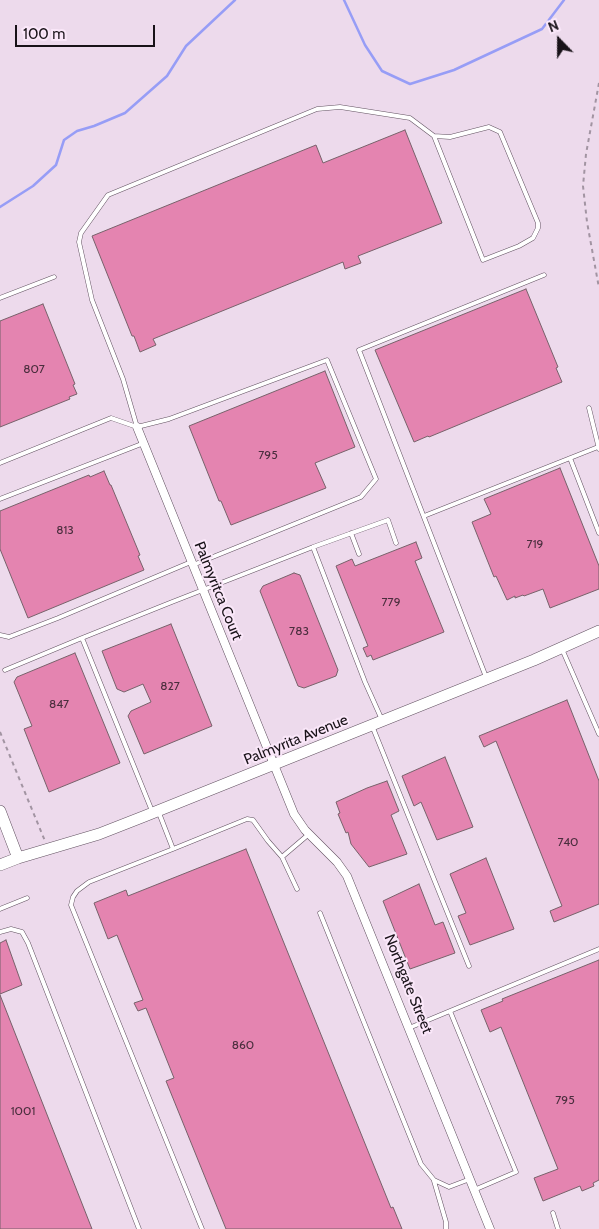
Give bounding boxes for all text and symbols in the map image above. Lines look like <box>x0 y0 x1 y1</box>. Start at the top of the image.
scale bar <box>18 15 158 47</box>
north arrow <box>534 15 584 65</box>
text: N <box>545 16 561 36</box>
text: 100 m <box>23 25 65 43</box>
house number: 807 <box>23 362 45 376</box>
house number: 795 <box>258 448 278 462</box>
house number: 813 <box>56 523 74 537</box>
house number: 719 <box>527 537 543 551</box>
street label: Palmyritca Court <box>190 539 246 643</box>
house number: 779 <box>382 595 400 609</box>
house number: 783 <box>289 624 309 638</box>
house number: 827 <box>160 679 180 693</box>
house number: 847 <box>49 697 69 711</box>
street label: Palmyrita Avenue <box>241 711 351 769</box>
house number: 740 <box>558 835 578 849</box>
street label: Northgate Street <box>380 932 436 1036</box>
house number: 860 <box>232 1038 254 1052</box>
house number: 795 <box>555 1093 575 1107</box>
house number: 1001 <box>11 1104 35 1118</box>

